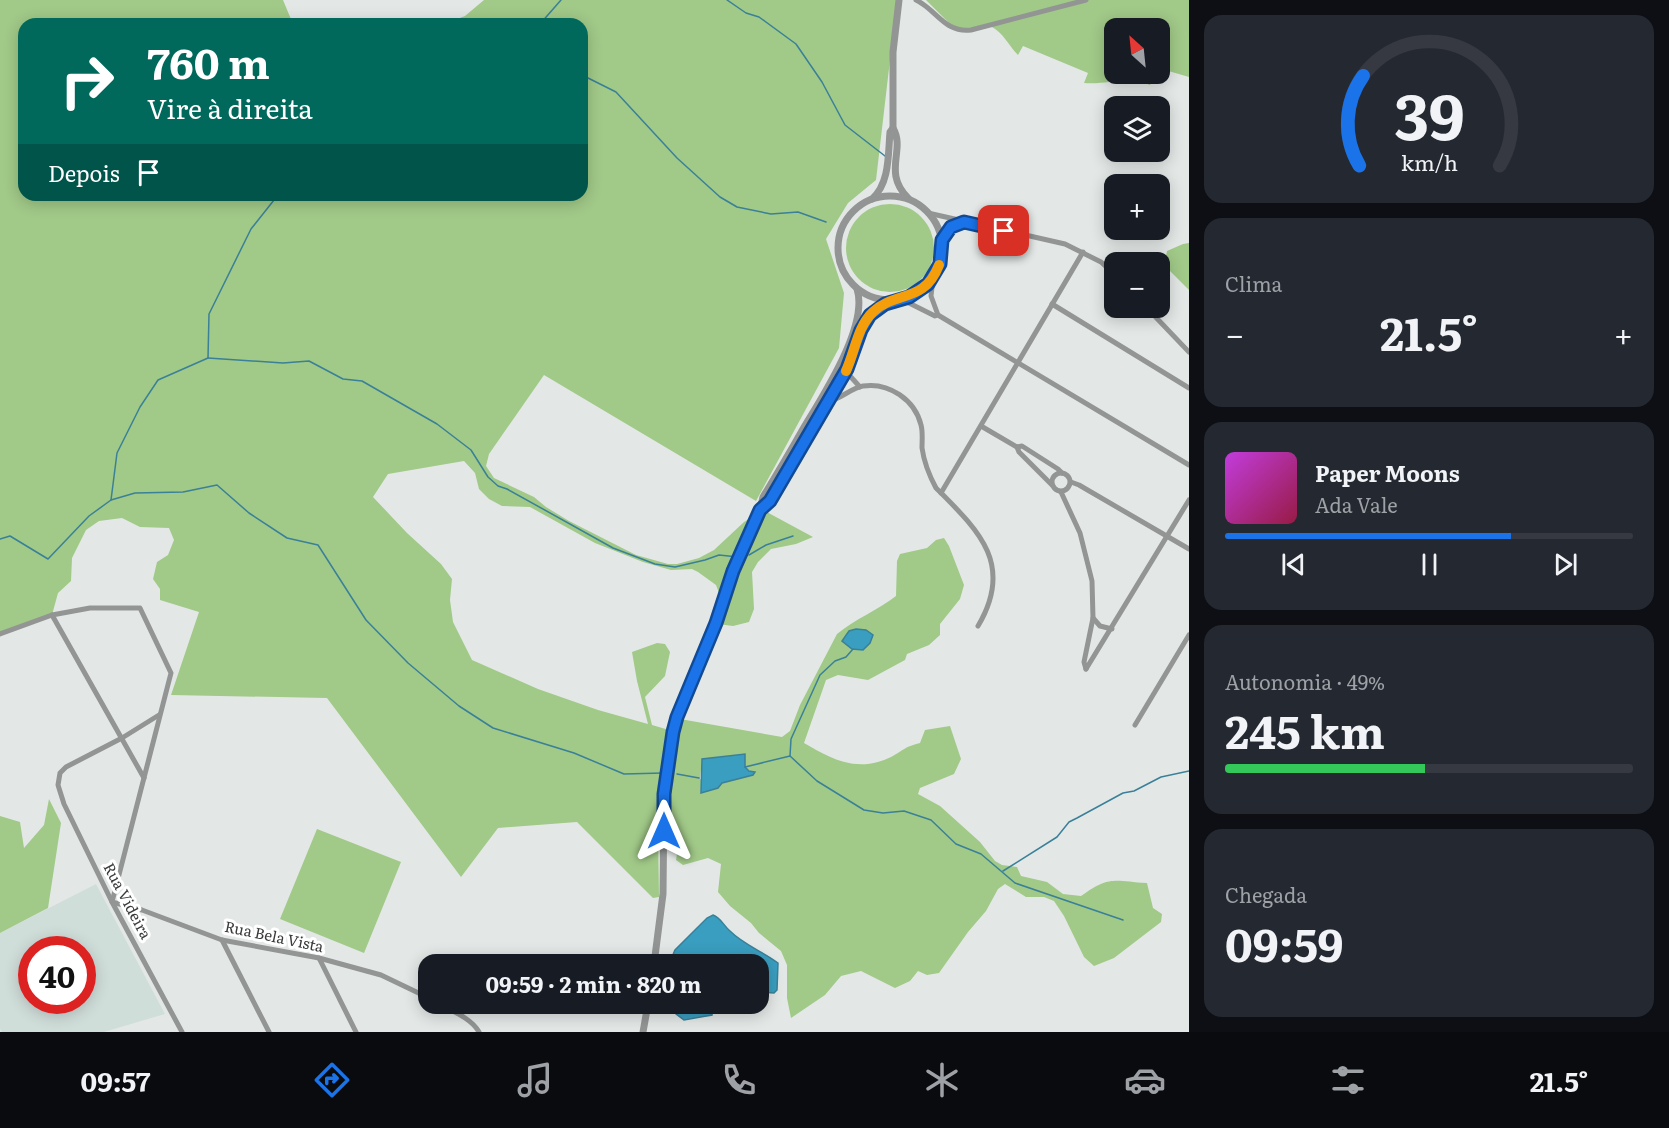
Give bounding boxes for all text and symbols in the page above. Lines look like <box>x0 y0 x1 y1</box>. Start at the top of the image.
north arrow <box>1104 18 1170 84</box>
map controls <box>1104 18 1170 318</box>
text: 760 m <box>147 30 270 92</box>
icon: right <box>48 42 126 120</box>
text: 39 <box>1394 67 1464 159</box>
text: Vire à direita <box>147 87 313 127</box>
button: layers <box>1104 96 1170 162</box>
text: km/h <box>1400 147 1458 179</box>
text: Depois <box>48 156 120 189</box>
icon: arrive <box>132 156 165 189</box>
button: + <box>1104 174 1170 240</box>
pin <box>978 205 1029 256</box>
icon: arrive <box>987 214 1020 247</box>
button: − <box>1104 252 1170 318</box>
text: Clima <box>1225 268 1282 298</box>
text: 21.5° <box>1380 298 1478 365</box>
text: − <box>1225 308 1244 357</box>
text: + <box>1614 308 1633 357</box>
text: Paper Moons <box>1315 456 1460 489</box>
text: Ada Vale <box>1315 489 1398 519</box>
icon: previous <box>1277 548 1310 581</box>
icon: pause <box>1413 548 1446 581</box>
icon: next <box>1549 548 1582 581</box>
text: Autonomia · 49% <box>1225 666 1385 696</box>
text: 245 km <box>1225 696 1385 763</box>
position arrow <box>632 799 696 863</box>
street label: Rua Videira <box>99 858 159 943</box>
text: Chegada <box>1225 879 1307 909</box>
text: 09:59 <box>1225 909 1343 976</box>
street label: Rua Bela Vista <box>223 914 327 957</box>
speed limit sign: 40 <box>18 936 96 1014</box>
text: 09:59 · 2 min · 820 m <box>486 967 701 1000</box>
icon: directions <box>311 1059 353 1101</box>
icon: music <box>514 1059 556 1101</box>
icon: phone <box>718 1059 760 1101</box>
icon: climate <box>921 1059 963 1101</box>
icon: car <box>1124 1059 1166 1101</box>
icon: filters <box>1327 1059 1369 1101</box>
text: 09:57 <box>81 1060 150 1100</box>
text: 21.5° <box>1530 1060 1588 1100</box>

